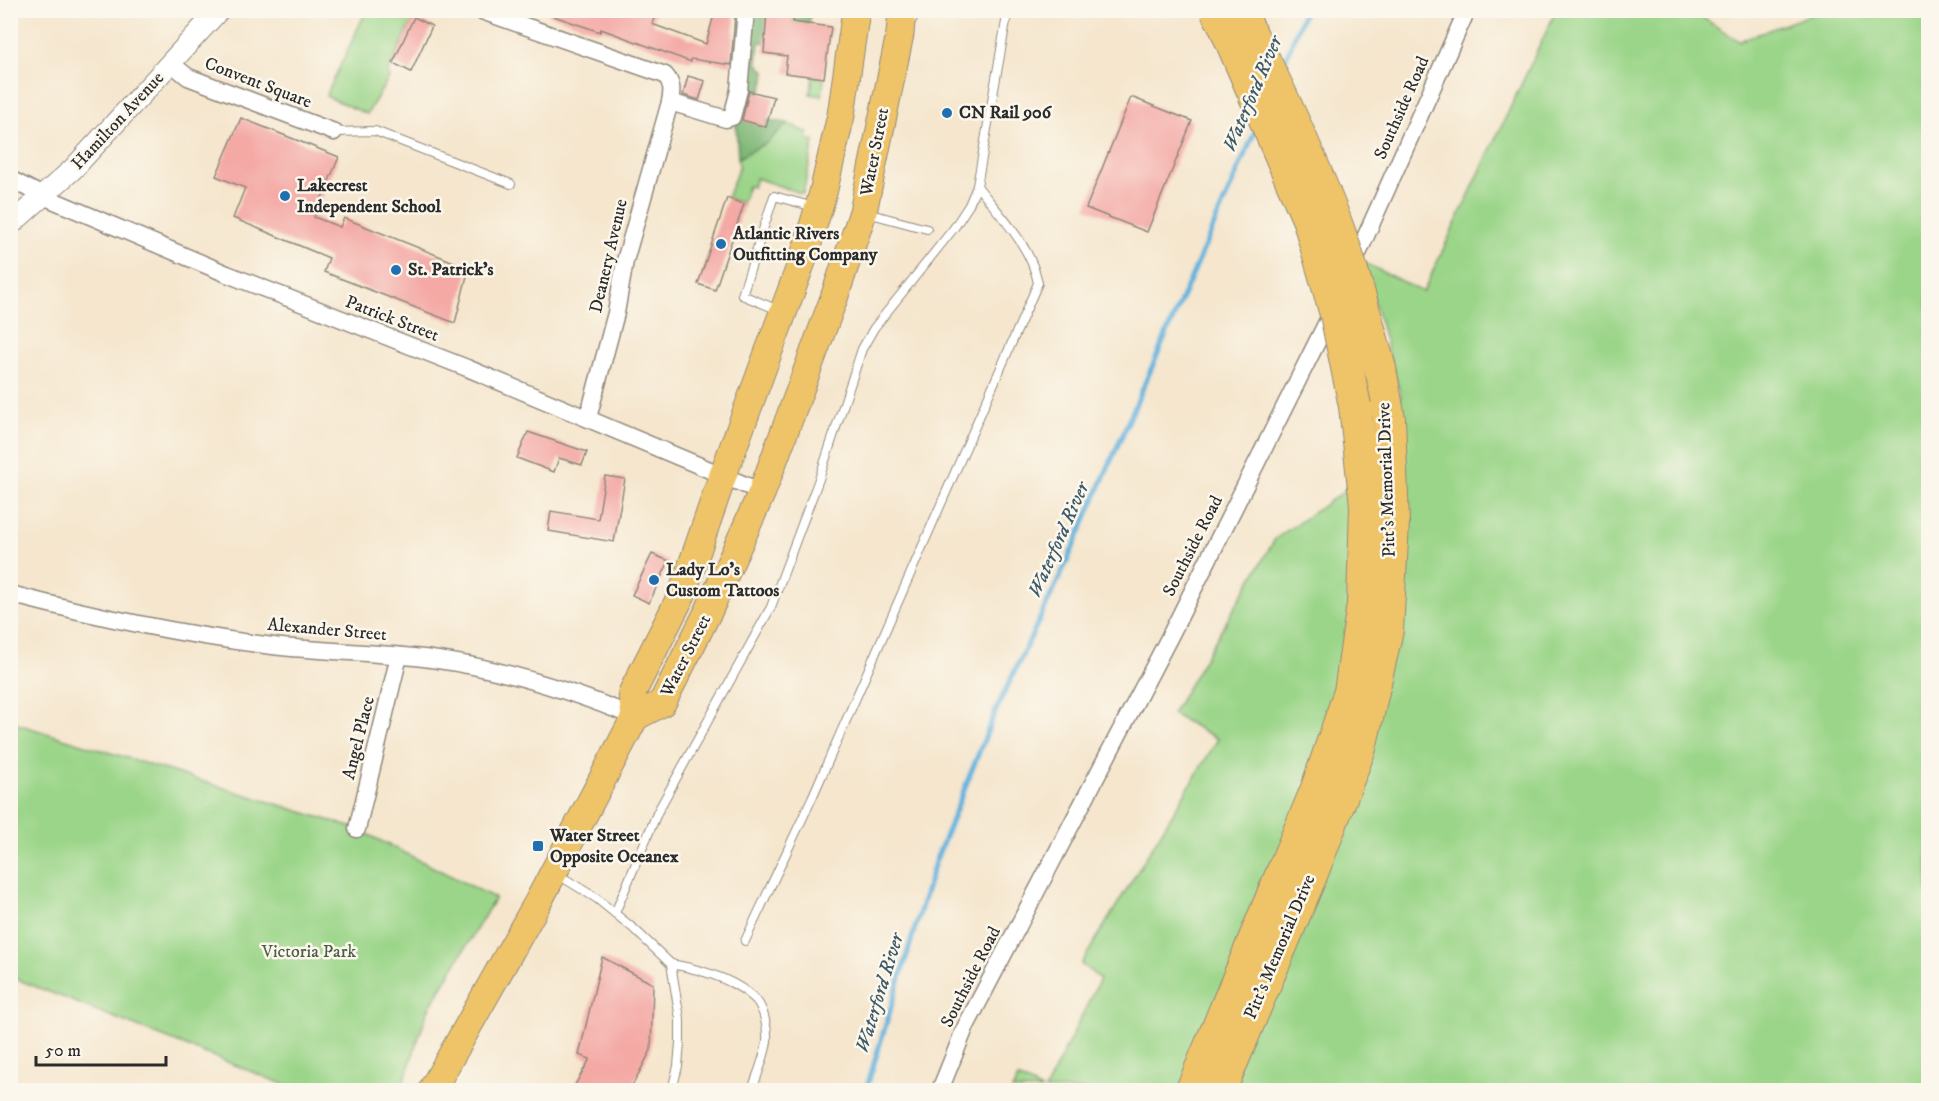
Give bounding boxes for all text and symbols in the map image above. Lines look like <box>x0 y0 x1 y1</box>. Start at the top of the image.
water label: Waterford River <box>1217 31 1289 156</box>
street label: Convent Square <box>201 52 315 114</box>
street label: Southside Road <box>1370 53 1434 163</box>
street label: Hamilton Avenue <box>67 67 169 175</box>
place label: CN Rail 906 <box>959 102 1053 124</box>
street label: Water Street <box>855 106 894 199</box>
marker: CN Rail 906 <box>940 106 954 120</box>
place label: Lakecrest Independent School <box>297 175 441 218</box>
marker: Lakecrest Independent School <box>278 189 292 203</box>
street label: Deanery Avenue <box>585 197 633 315</box>
place label: Atlantic Rivers Outfitting Company <box>732 223 878 266</box>
marker: Atlantic Rivers Outfitting Company <box>714 237 728 251</box>
place label: St. Patrick's <box>408 259 493 281</box>
marker: St. Patrick's <box>389 263 403 277</box>
street label: Patrick Street <box>342 291 442 347</box>
street label: Pitt's Memorial Drive <box>1373 402 1401 558</box>
water label: Waterford River <box>1022 477 1096 601</box>
street label: Southside Road <box>1158 492 1228 600</box>
place label: Lady Lo's Custom Tattoos <box>666 559 779 602</box>
marker: Lady Lo's Custom Tattoos <box>647 573 661 587</box>
street label: Water Street <box>655 611 716 702</box>
street label: Alexander Street <box>266 614 388 646</box>
street label: Angel Place <box>338 694 380 782</box>
place label: Water Street Opposite Oceanex <box>549 825 679 868</box>
marker: Water Street Opposite Oceanex <box>531 839 545 853</box>
street label: Pitt's Memorial Drive <box>1240 871 1320 1023</box>
street label: Southside Road <box>936 923 1006 1031</box>
water label: Waterford River <box>850 929 911 1056</box>
park label: Victoria Park <box>261 941 356 963</box>
scale bar <box>36 1029 166 1067</box>
text: 50 m <box>45 1040 81 1062</box>

